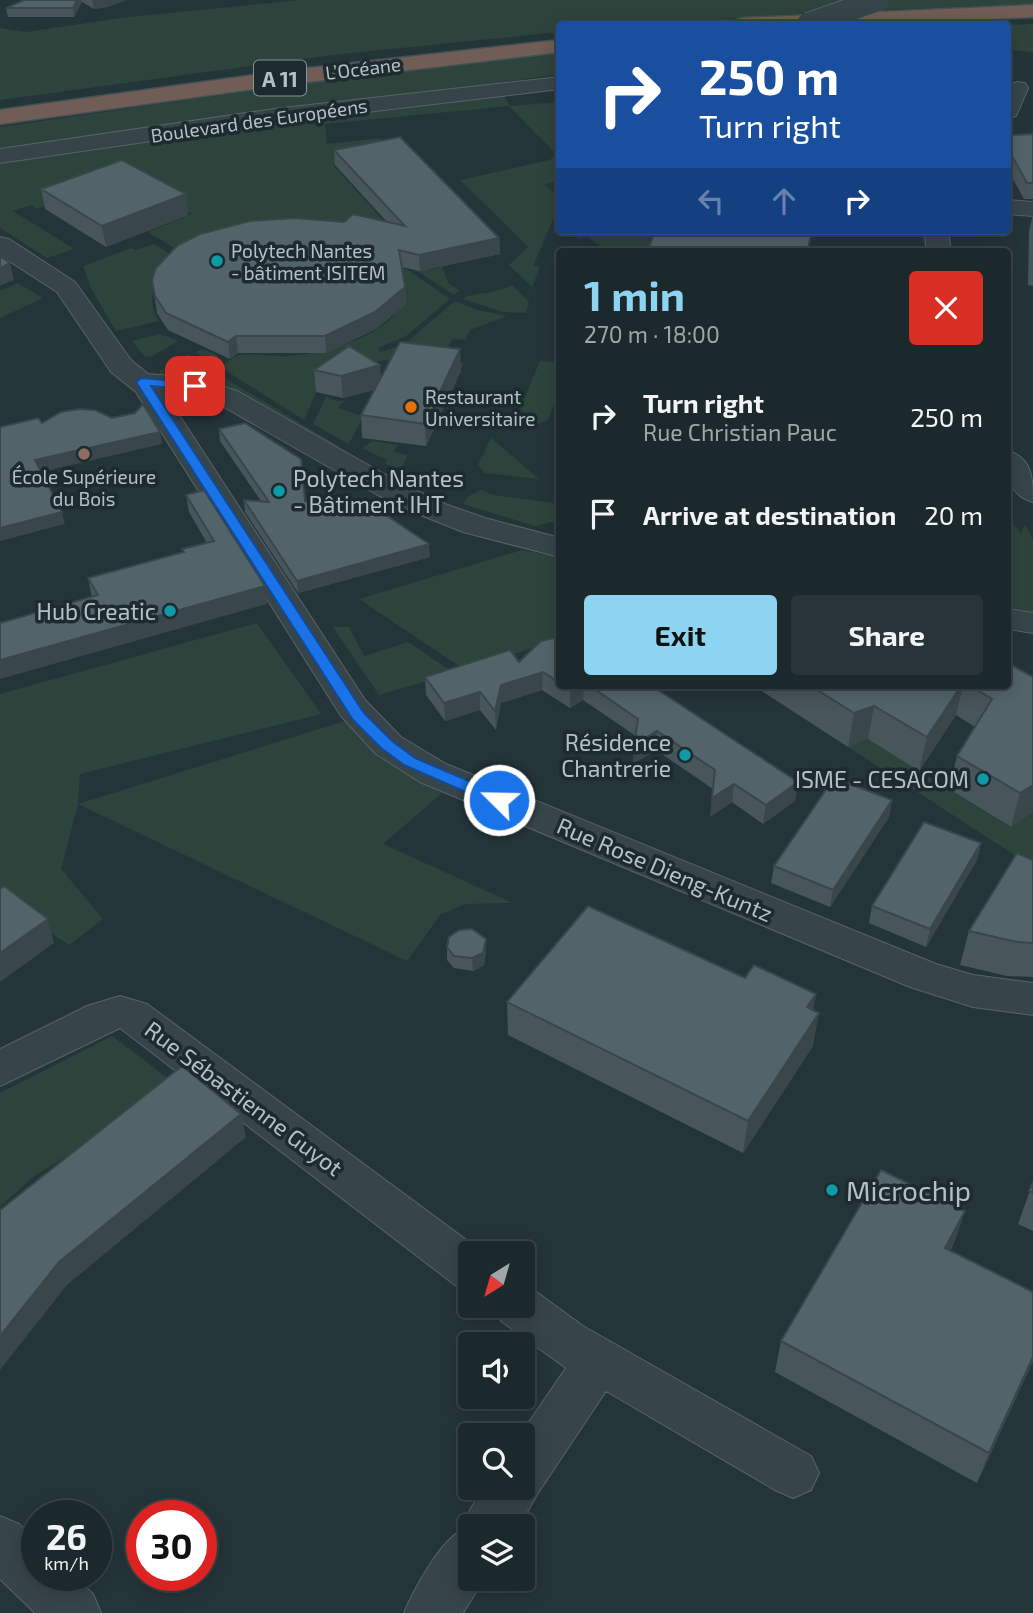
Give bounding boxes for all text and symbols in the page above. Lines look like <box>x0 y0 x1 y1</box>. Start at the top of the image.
text: 250 m <box>699 46 839 105</box>
icon: right <box>584 49 675 140</box>
street label: L’Océane <box>324 52 402 84</box>
road number: A 11 <box>254 60 306 96</box>
street label: Boulevard des Européens <box>149 93 369 147</box>
text: Turn right <box>699 106 841 144</box>
icon: left <box>692 182 730 220</box>
icon: ahead <box>765 182 803 220</box>
icon: right <box>838 182 876 220</box>
place label: Polytech Nantes - bâtiment ISITEM <box>231 239 385 284</box>
marker: Polytech Nantes - bâtiment ISITEM <box>209 253 225 269</box>
text: 1 min <box>584 269 685 319</box>
button: close <box>909 271 983 345</box>
text: 270 m · 18:00 <box>584 320 720 348</box>
pin <box>165 356 225 416</box>
icon: arrive <box>176 367 214 405</box>
place label: Restaurant Universitaire <box>425 385 536 430</box>
text: Turn right <box>643 387 764 418</box>
icon: right <box>584 397 622 435</box>
marker: Restaurant Universitaire <box>403 399 419 415</box>
text: 250 m <box>910 401 983 432</box>
text: Rue Christian Pauc <box>643 418 837 446</box>
marker: École Supérieure du Bois <box>76 446 92 462</box>
place label: Polytech Nantes - Bâtiment IHT <box>293 464 464 518</box>
place label: École Supérieure du Bois <box>12 465 156 510</box>
marker: Polytech Nantes - Bâtiment IHT <box>271 483 287 499</box>
icon: arrive <box>584 495 622 533</box>
text: Arrive at destination <box>643 499 896 530</box>
text: 20 m <box>924 499 983 530</box>
button: Exit <box>584 595 777 675</box>
button: Share <box>791 595 983 675</box>
place label: Hub Creatic <box>37 597 156 625</box>
marker: Hub Creatic <box>162 603 178 619</box>
place label: Résidence Chantrerie <box>561 728 671 782</box>
marker: Résidence Chantrerie <box>677 747 693 763</box>
position arrow <box>462 763 536 837</box>
place label: ISME - CESACOM <box>795 765 969 793</box>
marker: ISME - CESACOM <box>975 771 991 787</box>
street label: Rue Rose Dieng-Kuntz <box>553 811 777 927</box>
street label: Rue Sébastienne Guyot <box>140 1015 348 1182</box>
place label: Microchip <box>846 1173 971 1207</box>
marker: Microchip <box>824 1182 840 1198</box>
north arrow <box>458 1241 536 1318</box>
map controls <box>458 1241 535 1591</box>
button: sound <box>458 1332 535 1409</box>
button: search <box>458 1423 535 1500</box>
speed limit sign: 30 <box>126 1500 217 1591</box>
button: layers <box>458 1514 535 1591</box>
text: 26 <box>46 1515 87 1557</box>
text: km/h <box>44 1552 89 1574</box>

